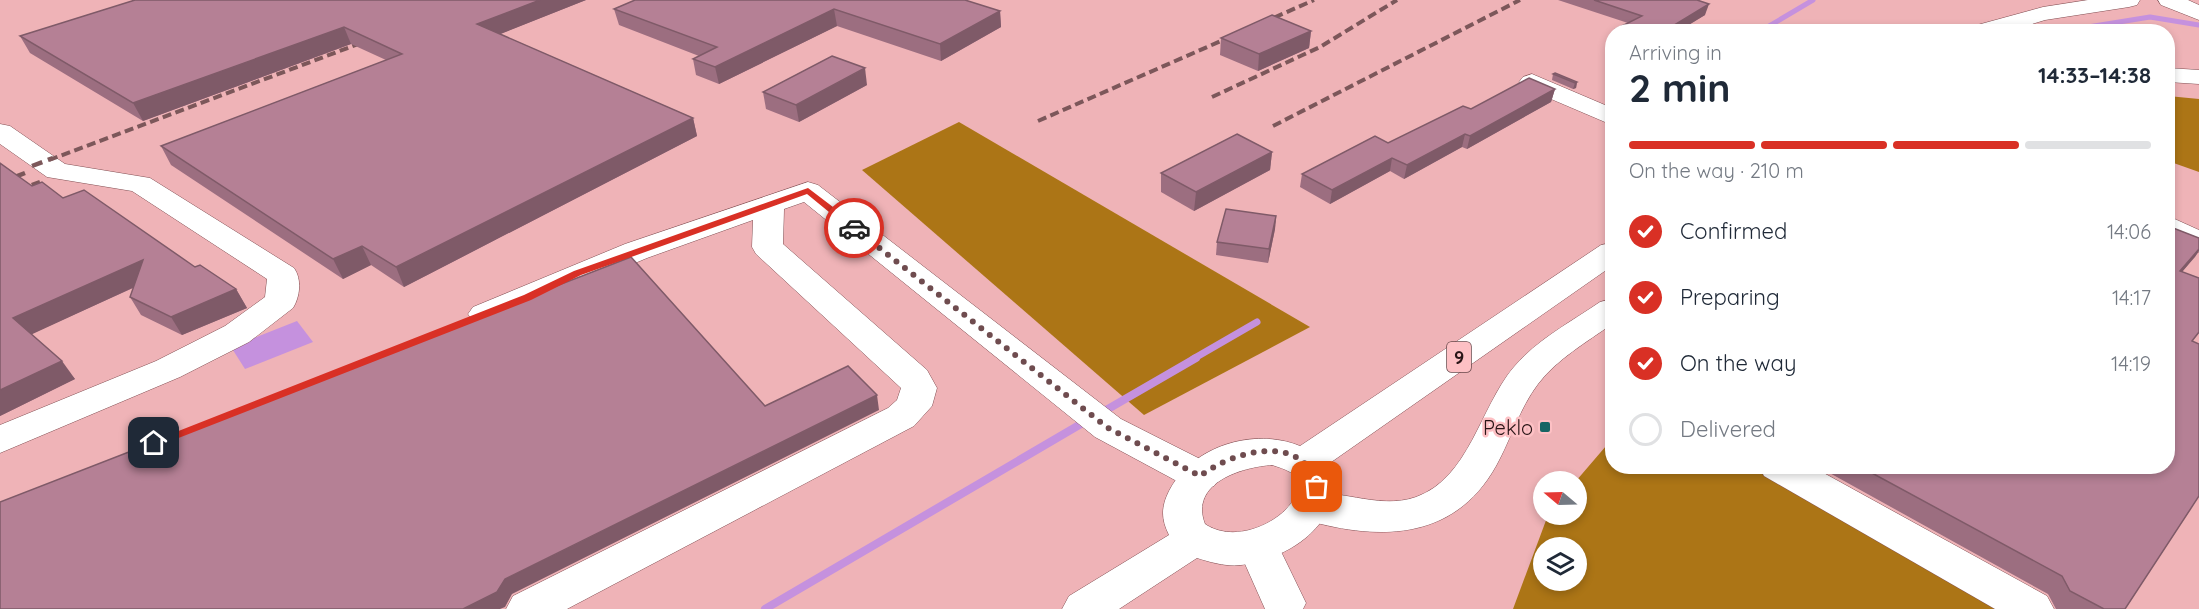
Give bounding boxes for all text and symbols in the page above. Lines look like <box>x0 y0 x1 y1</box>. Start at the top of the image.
text: Arriving in <box>1629 40 1722 65</box>
text: 14:33–14:38 <box>2038 61 2151 89</box>
text: 2 min <box>1629 63 1731 112</box>
text: On the way · 210 m <box>1629 158 1804 183</box>
courier <box>824 198 884 258</box>
icon: car <box>838 212 871 245</box>
icon: check <box>1629 215 1662 248</box>
text: Confirmed <box>1680 217 1787 245</box>
text: 14:06 <box>2107 219 2151 244</box>
icon: check <box>1629 281 1662 314</box>
text: Preparing <box>1680 283 1780 311</box>
text: 14:17 <box>2112 285 2151 310</box>
road number: 9 <box>1447 342 1471 372</box>
icon: check <box>1629 347 1662 380</box>
text: On the way <box>1680 349 1796 377</box>
text: 14:19 <box>2111 351 2151 376</box>
place label: Peklo <box>1483 415 1533 440</box>
text: Delivered <box>1680 415 1776 443</box>
pin <box>128 417 179 468</box>
marker: Peklo <box>1538 420 1552 434</box>
icon: home <box>137 426 170 459</box>
pin <box>1291 461 1342 512</box>
icon: bag <box>1300 470 1333 503</box>
north arrow <box>1533 471 1587 525</box>
map controls <box>1533 471 1587 591</box>
button: layers <box>1533 537 1587 591</box>

